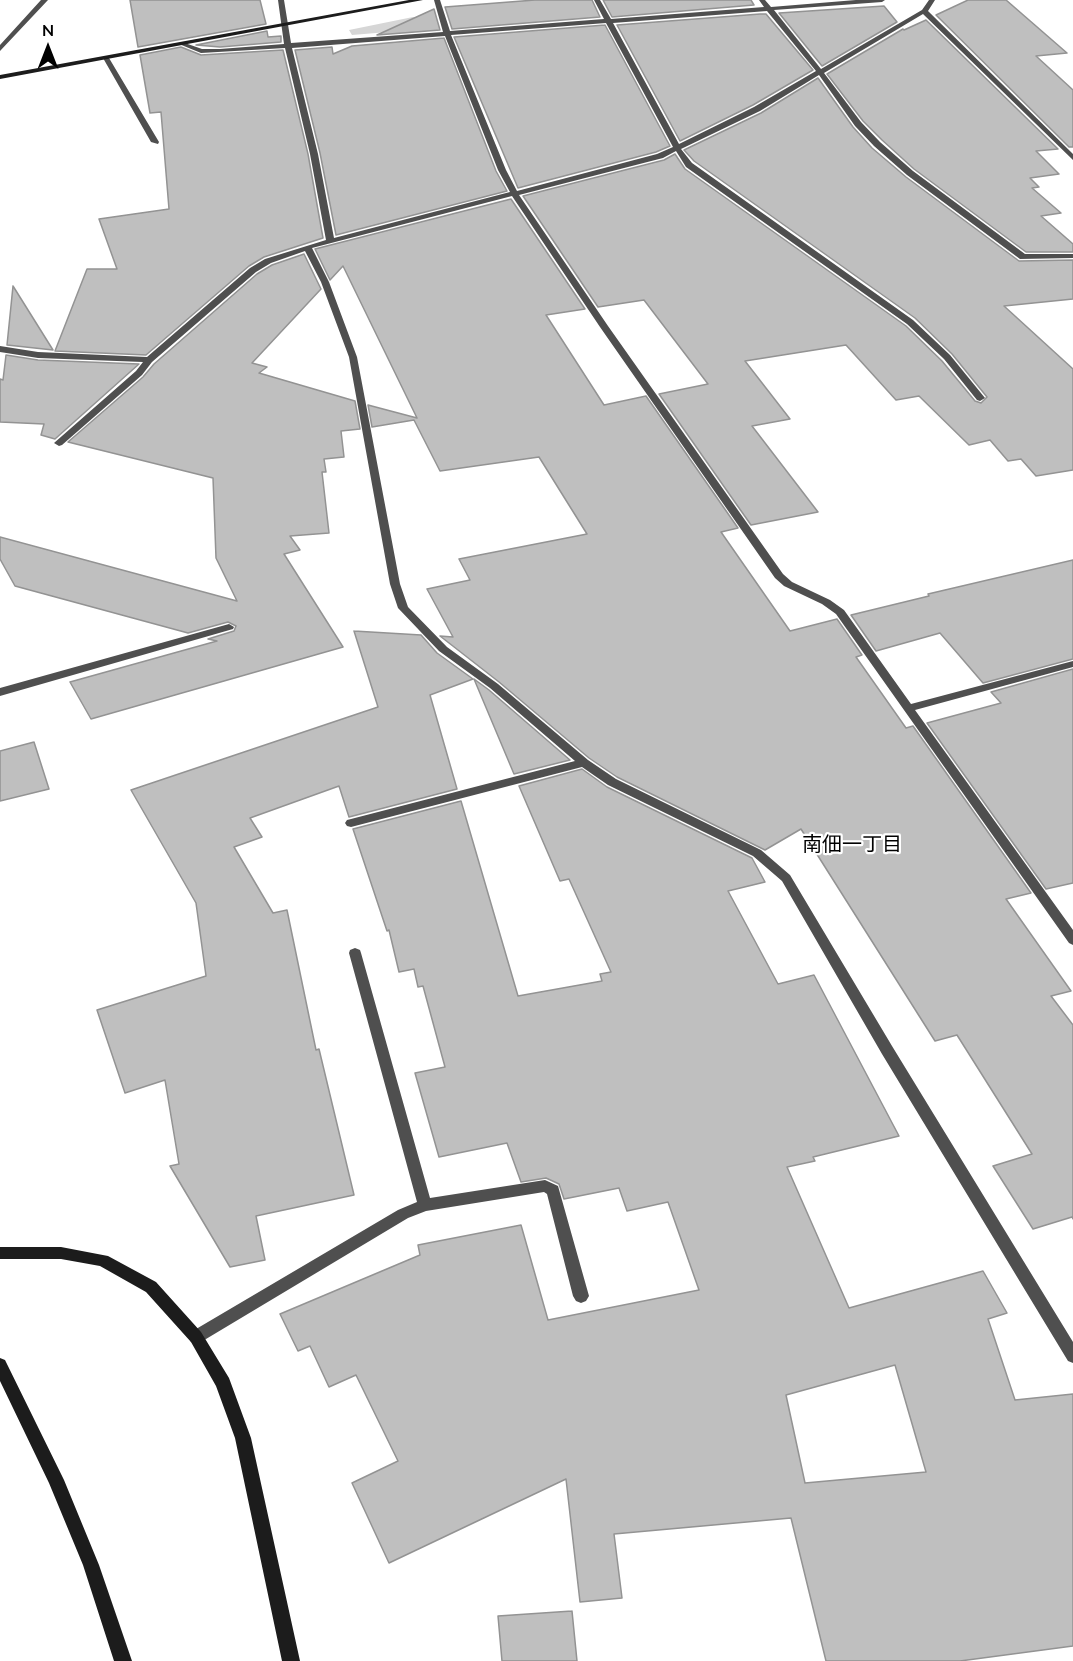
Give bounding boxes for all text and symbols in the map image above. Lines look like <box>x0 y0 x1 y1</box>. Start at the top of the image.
north arrow <box>18 18 78 78</box>
text: N <box>42 20 54 40</box>
district label: 南佃一丁目 <box>802 833 902 857</box>

